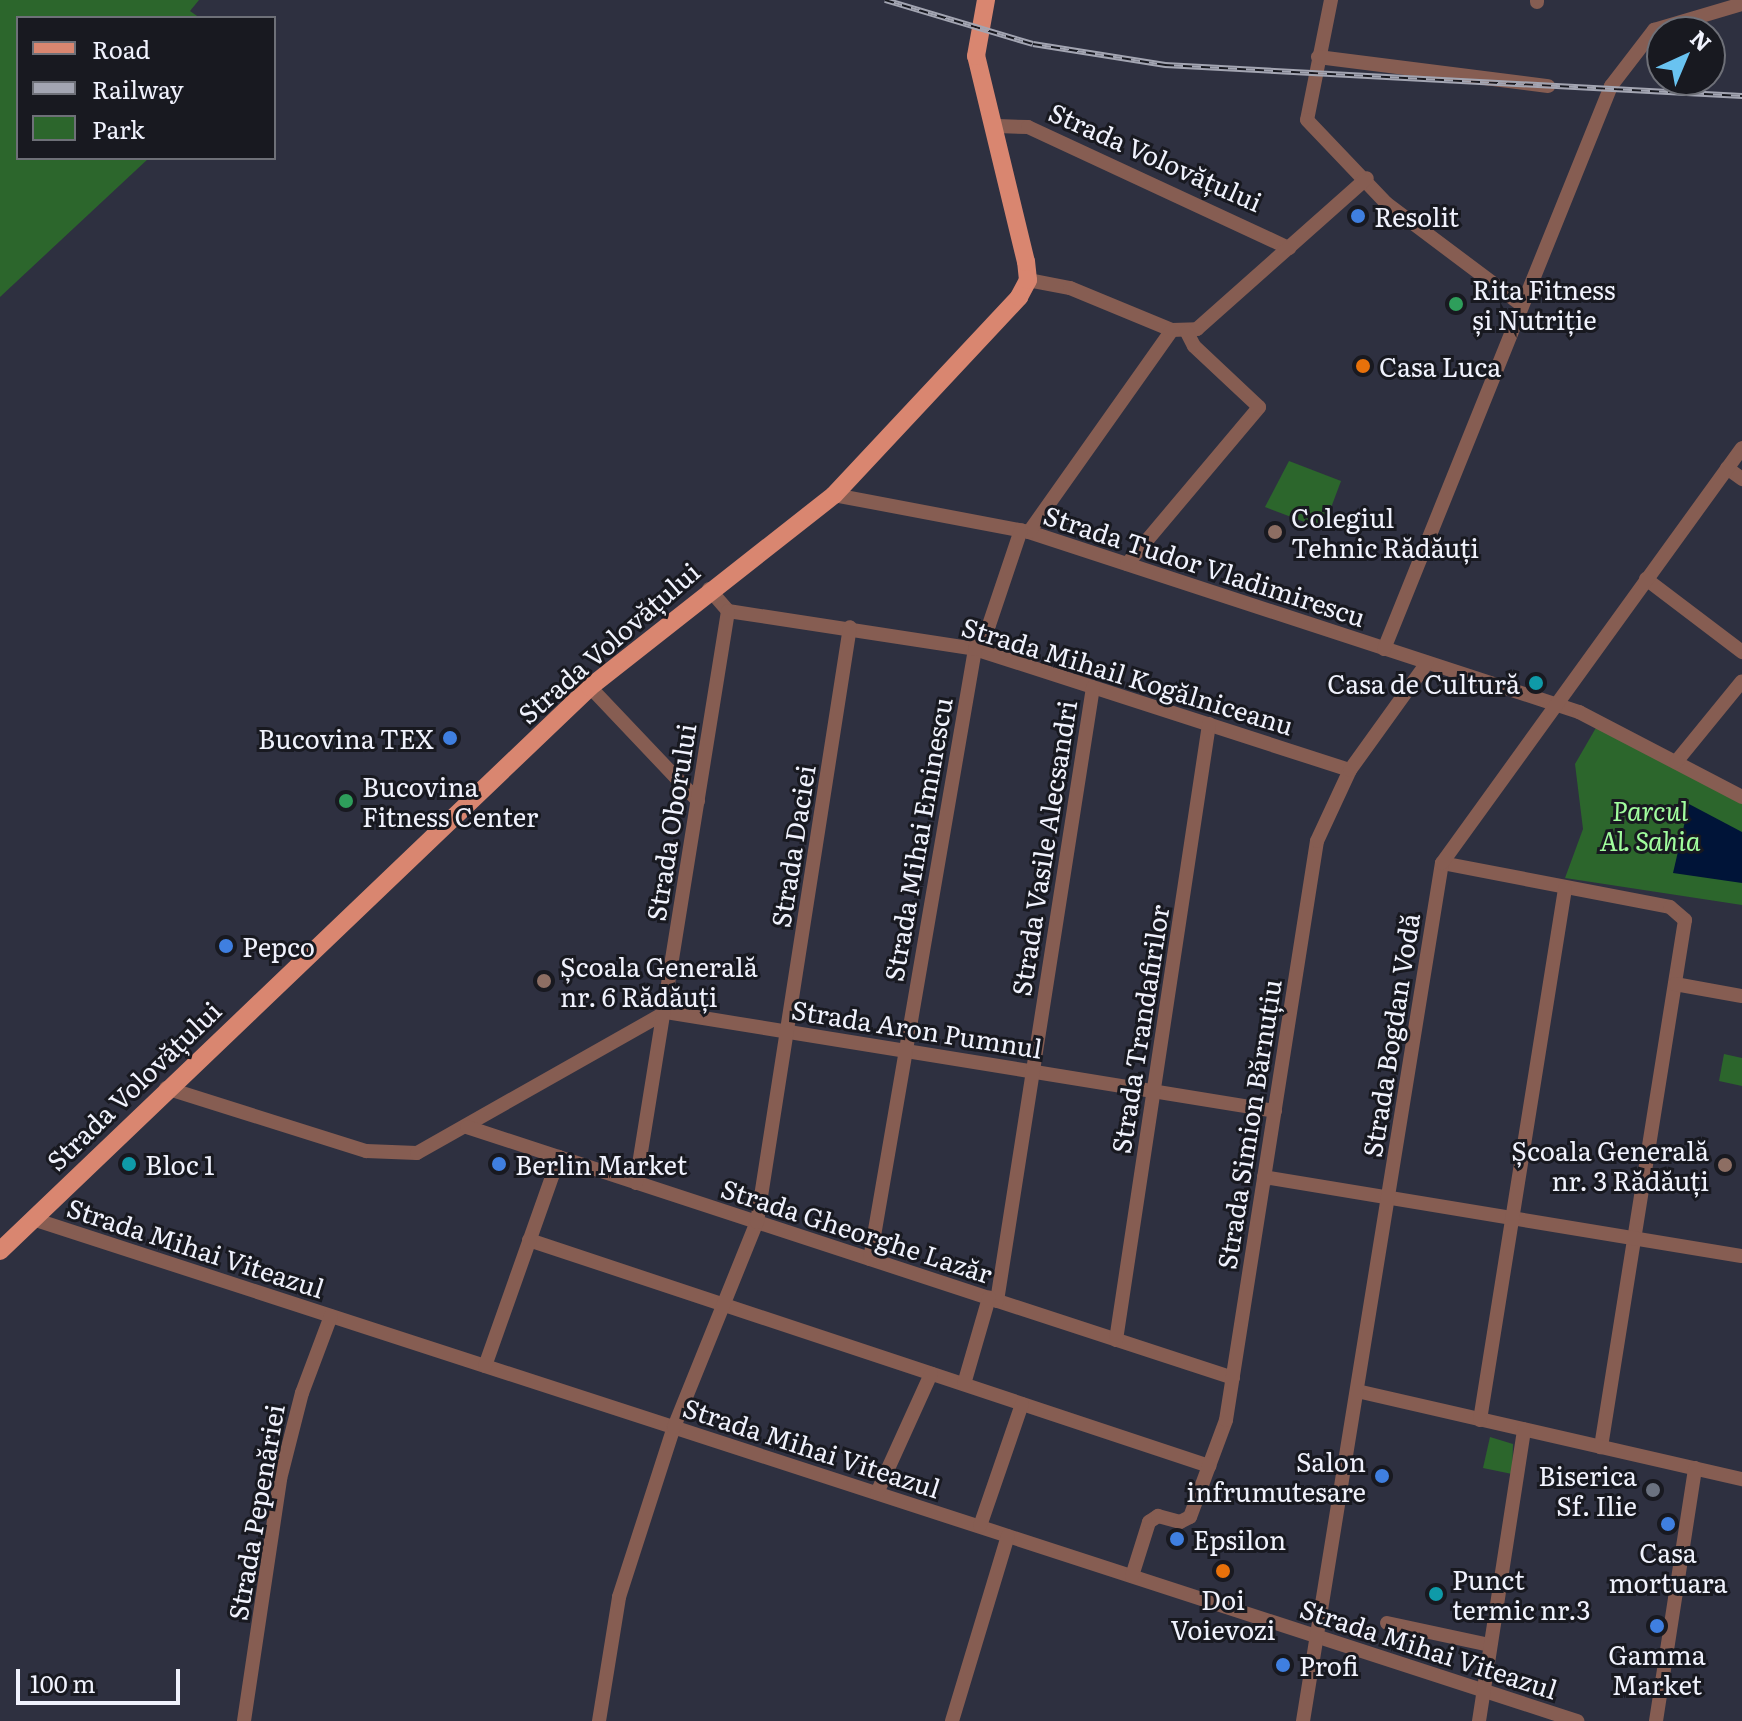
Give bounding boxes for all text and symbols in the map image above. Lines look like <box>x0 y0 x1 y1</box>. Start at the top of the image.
legend <box>16 16 276 160</box>
north arrow <box>1646 16 1726 96</box>
text: N <box>1684 22 1720 58</box>
text: Road <box>92 31 150 66</box>
text: Railway <box>92 71 184 106</box>
street label: Strada Volovățului <box>1045 95 1267 217</box>
text: Park <box>92 111 145 146</box>
place label: Resolit <box>1374 200 1459 232</box>
marker: Resolit <box>1349 207 1367 225</box>
place label: Rita Fitness și Nutriție <box>1472 273 1616 334</box>
marker: Rita Fitness și Nutriție <box>1447 295 1465 313</box>
place label: Casa Luca <box>1379 350 1501 382</box>
marker: Casa Luca <box>1354 357 1372 375</box>
street label: Strada Tudor Vladimirescu <box>1040 498 1370 632</box>
place label: Colegiul Tehnic Rădăuți <box>1291 501 1479 562</box>
marker: Colegiul Tehnic Rădăuți <box>1266 523 1284 541</box>
street label: Strada Volovățului <box>511 555 705 729</box>
street label: Strada Mihail Kogălniceanu <box>958 610 1298 740</box>
place label: Casa de Cultură <box>1327 667 1520 699</box>
marker: Casa de Cultură <box>1527 674 1545 692</box>
street label: Strada Mihai Eminescu <box>877 695 957 983</box>
street label: Strada Vasile Alecsandri <box>1004 698 1082 998</box>
street label: Strada Oborului <box>639 721 701 923</box>
place label: Bucovina TEX <box>258 722 434 754</box>
marker: Bucovina TEX <box>441 729 459 747</box>
street label: Strada Daciei <box>764 763 820 929</box>
place label: Bucovina Fitness Center <box>362 770 538 832</box>
marker: Bucovina Fitness Center <box>337 792 355 810</box>
park label: Parcul Al. Sahia <box>1599 794 1701 856</box>
street label: Strada Trandafirilor <box>1104 903 1174 1155</box>
street label: Strada Bogdan Vodă <box>1355 911 1425 1159</box>
place label: Pepco <box>242 930 315 962</box>
marker: Pepco <box>217 937 235 955</box>
place label: Școala Generală nr. 6 Rădăuți <box>560 950 758 1012</box>
marker: Școala Generală nr. 6 Rădăuți <box>535 972 553 990</box>
street label: Strada Simion Bărnuțiu <box>1210 977 1286 1271</box>
street label: Strada Aron Pumnul <box>789 993 1045 1063</box>
street label: Strada Volovățului <box>40 994 226 1176</box>
place label: Școala Generală nr. 3 Rădăuți <box>1511 1134 1709 1196</box>
place label: Bloc 1 <box>145 1148 215 1180</box>
place label: Berlin Market <box>515 1148 687 1180</box>
marker: Bloc 1 <box>120 1155 138 1173</box>
marker: Berlin Market <box>490 1155 508 1173</box>
marker: Școala Generală nr. 3 Rădăuți <box>1716 1156 1734 1174</box>
street label: Strada Gheorghe Lazăr <box>718 1171 996 1289</box>
street label: Strada Mihai Viteazul <box>63 1191 329 1303</box>
street label: Strada Mihai Viteazul <box>679 1391 945 1503</box>
street label: Strada Pepenăriei <box>221 1402 289 1622</box>
place label: Salon infrumutesare <box>1186 1445 1366 1506</box>
place label: Biserica Sf. Ilie <box>1538 1459 1637 1520</box>
marker: Salon infrumutesare <box>1373 1467 1391 1485</box>
marker: Biserica Sf. Ilie <box>1644 1481 1662 1499</box>
marker: Casa mortuara <box>1659 1515 1677 1533</box>
place label: Epsilon <box>1193 1523 1286 1555</box>
marker: Epsilon <box>1168 1530 1186 1548</box>
place label: Casa mortuara <box>1608 1536 1728 1598</box>
marker: Doi Voievozi <box>1214 1562 1232 1580</box>
place label: Punct termic nr.3 <box>1452 1563 1591 1624</box>
place label: Doi Voievozi <box>1171 1583 1275 1644</box>
marker: Punct termic nr.3 <box>1427 1585 1445 1603</box>
street label: Strada Mihai Viteazul <box>1296 1592 1562 1704</box>
marker: Gamma Market <box>1648 1617 1666 1635</box>
place label: Gamma Market <box>1608 1638 1706 1700</box>
place label: Profi <box>1299 1649 1359 1681</box>
scale bar <box>20 1653 184 1703</box>
marker: Profi <box>1274 1656 1292 1674</box>
text: 100 m <box>30 1665 96 1700</box>

